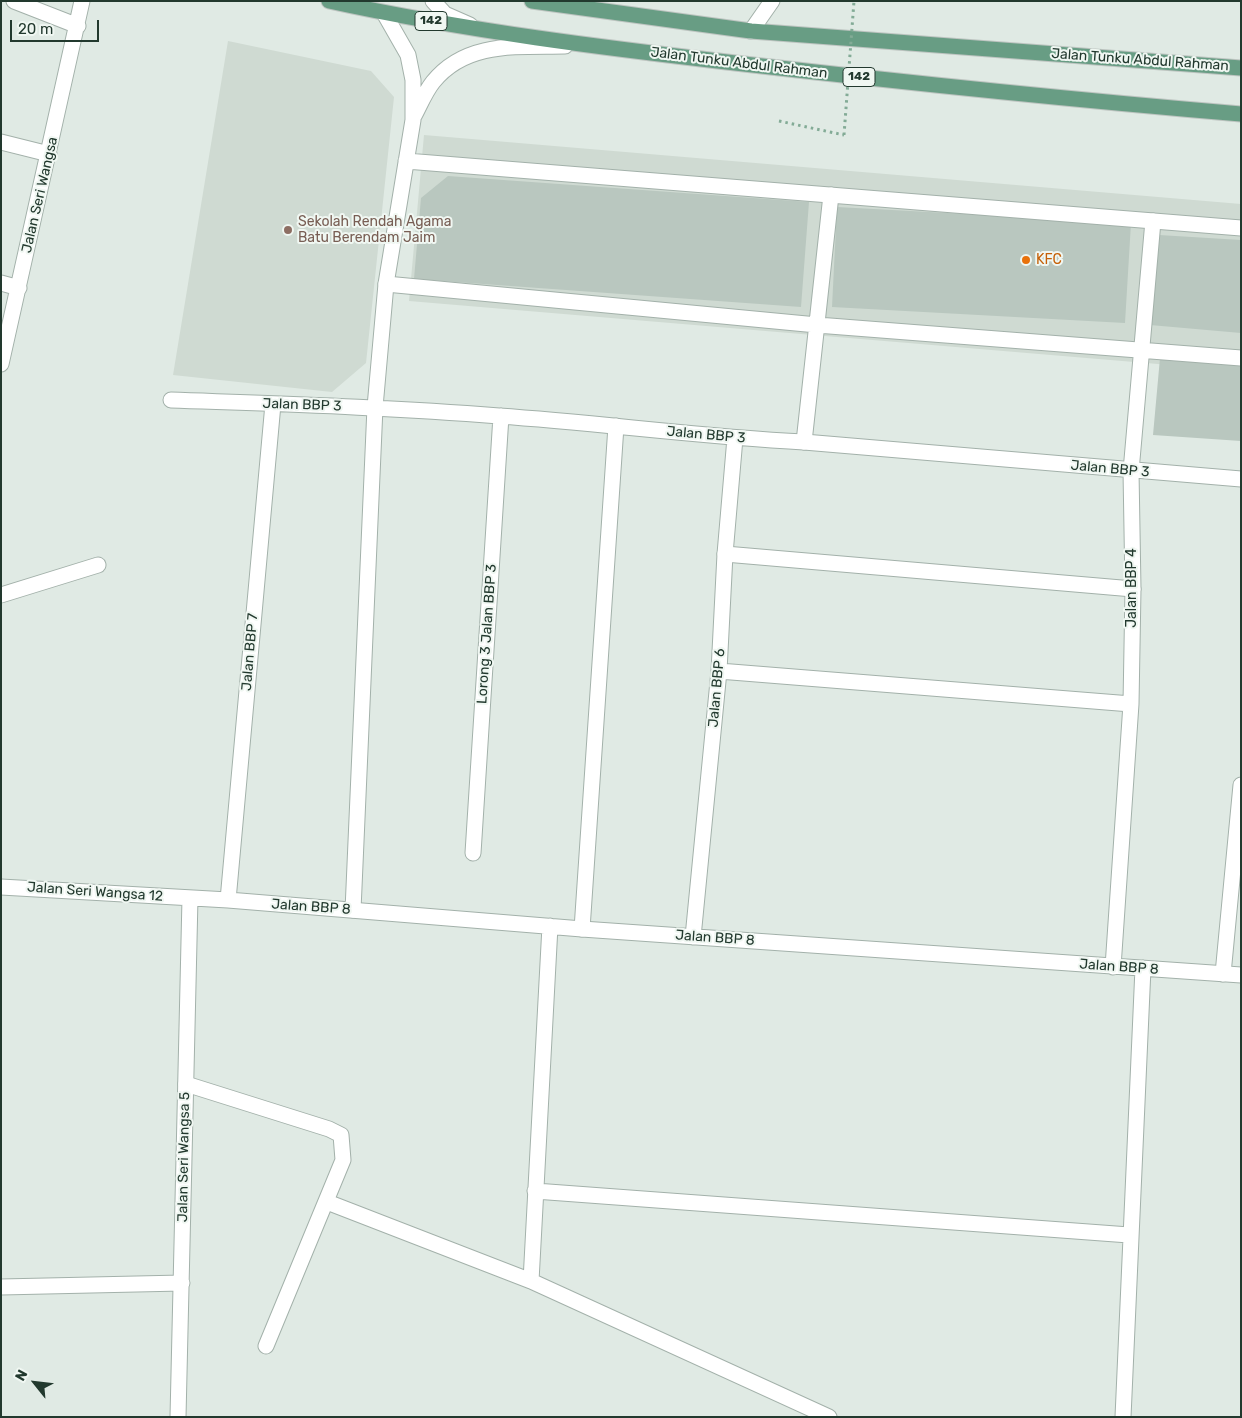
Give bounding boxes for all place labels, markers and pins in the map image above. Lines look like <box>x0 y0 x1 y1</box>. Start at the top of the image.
place label: Sekolah Rendah Agama Batu Berendam Jaim <box>298 214 452 246</box>
marker: Sekolah Rendah Agama Batu Berendam Jaim <box>282 224 294 236</box>
place label: KFC <box>1036 252 1062 268</box>
marker: KFC <box>1020 254 1032 266</box>

